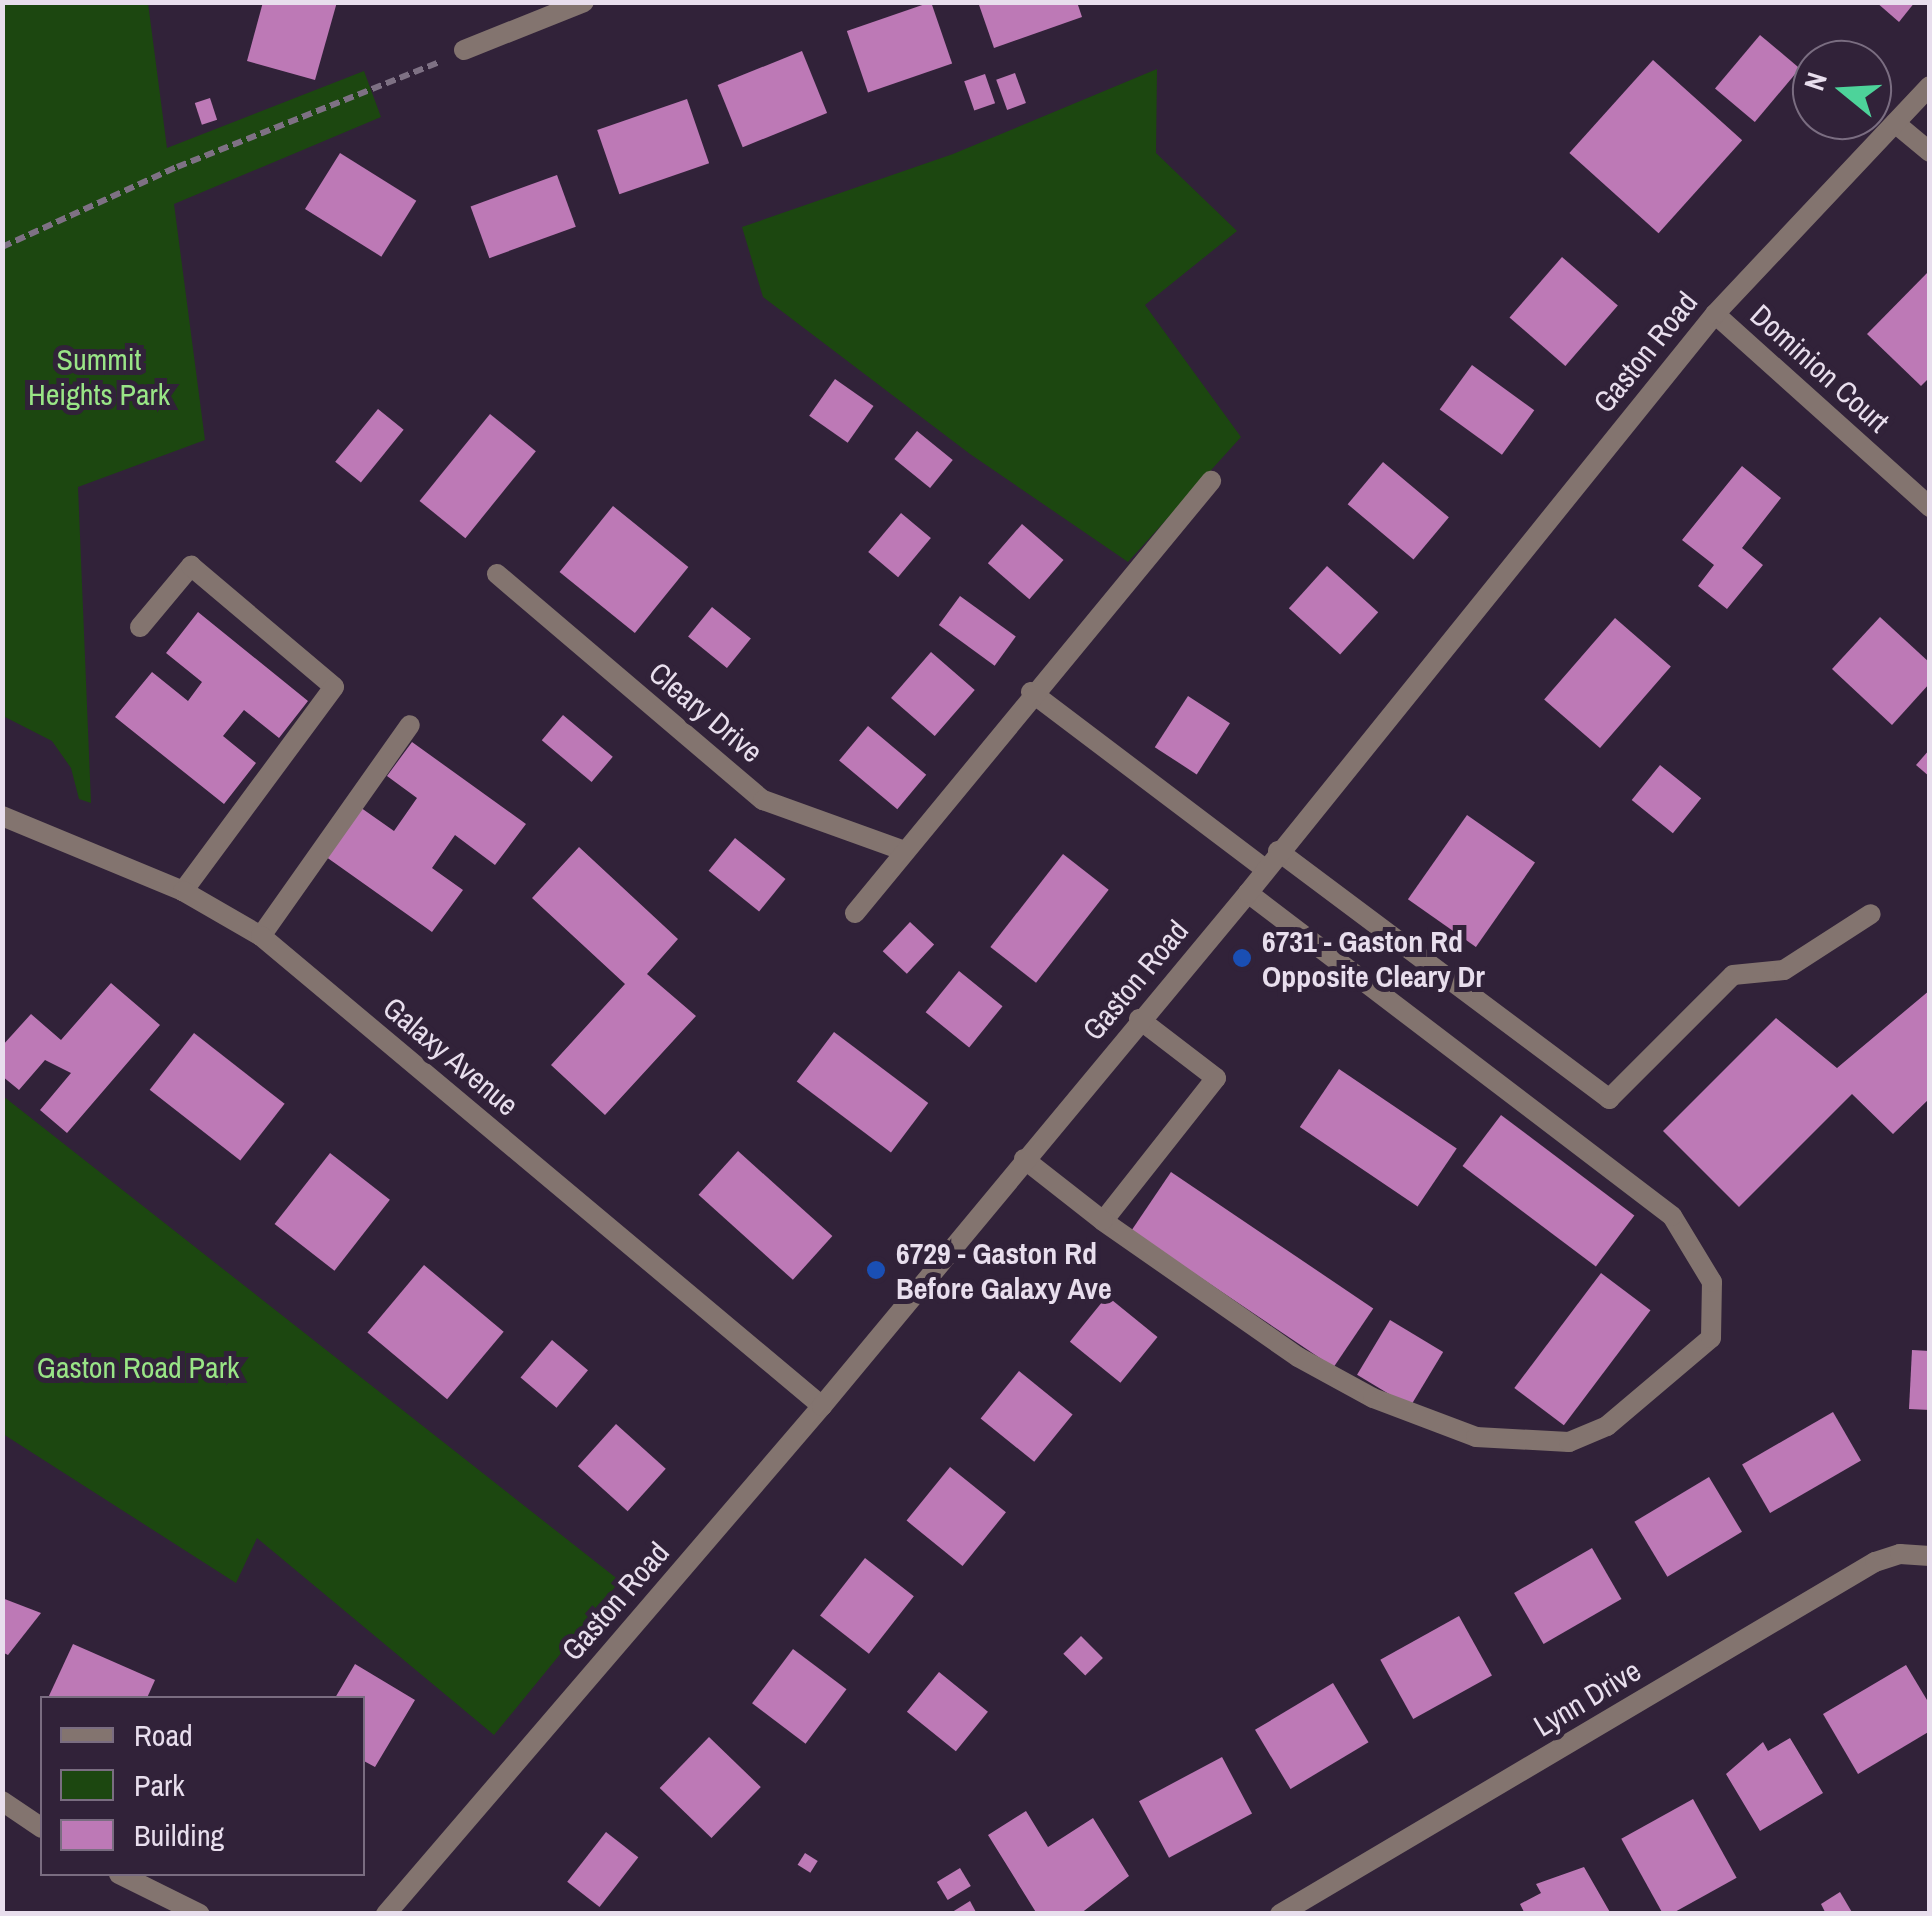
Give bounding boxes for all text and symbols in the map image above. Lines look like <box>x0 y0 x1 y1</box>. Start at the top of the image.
north arrow <box>1792 40 1892 140</box>
text: N <box>1795 68 1836 95</box>
street label: Gaston Road <box>1585 284 1705 420</box>
street label: Dominion Court <box>1743 297 1897 439</box>
park label: Summit Heights Park <box>28 341 170 412</box>
street label: Cleary Drive <box>642 654 770 770</box>
street label: Gaston Road <box>1075 913 1195 1047</box>
place label: 6731 - Gaston Rd Opposite Cleary Dr <box>1262 923 1485 994</box>
marker: 6731 - Gaston Rd Opposite Cleary Dr <box>1231 947 1253 969</box>
street label: Galaxy Avenue <box>376 989 526 1123</box>
place label: 6729 - Gaston Rd Before Galaxy Ave <box>896 1235 1113 1306</box>
marker: 6729 - Gaston Rd Before Galaxy Ave <box>865 1259 887 1281</box>
park label: Gaston Road Park <box>37 1349 239 1385</box>
street label: Gaston Road <box>554 1534 676 1668</box>
street label: Lynn Drive <box>1527 1652 1647 1744</box>
legend <box>40 1696 365 1876</box>
text: Road <box>134 1715 193 1755</box>
text: Park <box>134 1765 185 1805</box>
text: Building <box>134 1815 224 1855</box>

